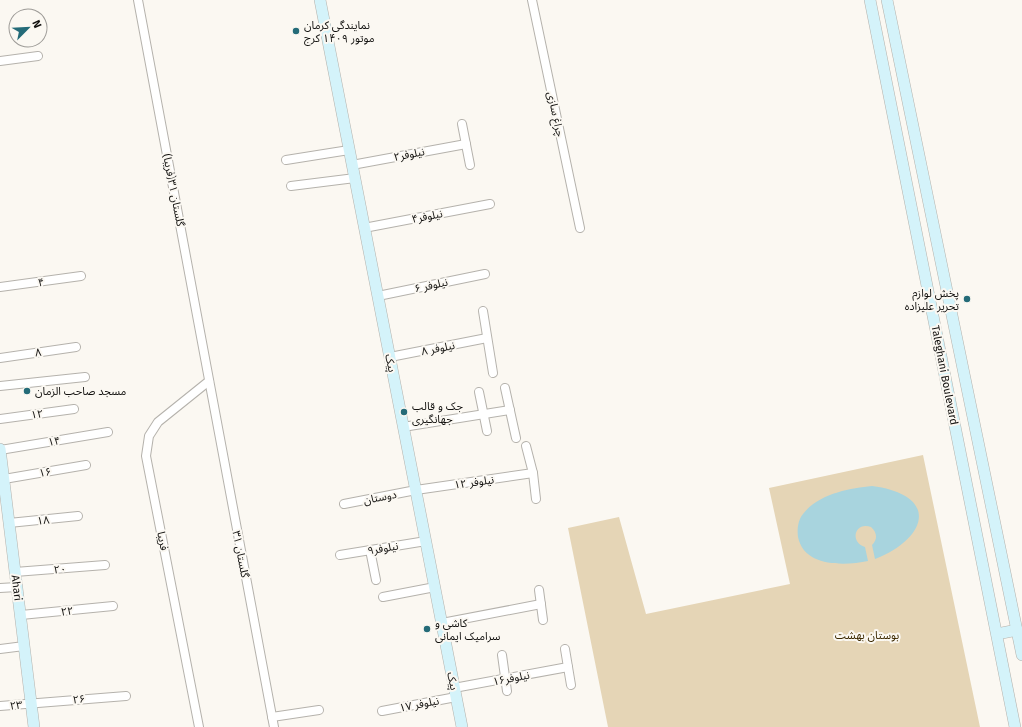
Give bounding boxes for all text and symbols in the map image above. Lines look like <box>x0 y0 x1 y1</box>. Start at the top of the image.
north arrow <box>8 8 48 48</box>
text: N <box>29 18 44 30</box>
place label: نمایندگی کرمان موتور ۱۴۰۹ کرج <box>304 19 375 46</box>
marker: نمایندگی کرمان موتور ۱۴۰۹ کرج <box>291 26 301 36</box>
street label: چراغ سازی <box>543 90 567 139</box>
street label: نیلوفر۲ <box>393 145 426 164</box>
street label: گلستان ۳۱(فریبا) <box>160 153 187 228</box>
street label: نیلوفر۴ <box>411 207 444 226</box>
street label: ۴ <box>37 276 45 289</box>
street label: نیلوفر ۶ <box>413 276 449 295</box>
place label: پخش لوازم تحریر علیزاده <box>905 287 959 313</box>
marker: پخش لوازم تحریر علیزاده <box>962 294 972 304</box>
street label: Taleghani Boulevard <box>928 324 961 426</box>
street label: نیلوفر ۸ <box>420 339 456 358</box>
street label: ۸ <box>34 346 43 359</box>
street label: پیک <box>381 353 399 373</box>
place label: مسجد صاحب الزمان <box>35 385 127 398</box>
marker: مسجد صاحب الزمان <box>22 386 32 396</box>
place label: جک و قالب جهانگیری <box>412 400 463 426</box>
street label: ۱۲ <box>30 407 44 422</box>
marker: جک و قالب جهانگیری <box>399 407 409 417</box>
street label: ۱۴ <box>47 434 61 449</box>
street label: ۱۶ <box>38 465 52 480</box>
street label: نیلوفر ۱۲ <box>453 473 495 492</box>
street label: دوستان <box>362 488 398 507</box>
street label: ۱۸ <box>36 513 51 528</box>
street label: فریبا <box>154 530 171 552</box>
street label: گلستان ۳۱ <box>230 530 252 579</box>
street label: نیلوفر۹ <box>367 539 400 558</box>
street label: ۲۰ <box>53 562 67 577</box>
street label: Ahari <box>8 574 25 602</box>
street label: ۲۲ <box>60 604 74 619</box>
place label: کاشی و سرامیک ایمانی <box>435 617 501 643</box>
marker: کاشی و سرامیک ایمانی <box>422 624 432 634</box>
park label: بوستان بهشت <box>835 629 899 642</box>
street label: نیلوفر۱۶ <box>491 669 531 688</box>
street label: پیک <box>443 671 461 691</box>
street label: ۲۶ <box>72 692 86 707</box>
street label: نیلوفر ۱۷ <box>398 694 440 715</box>
street label: ۲۳ <box>9 698 23 713</box>

